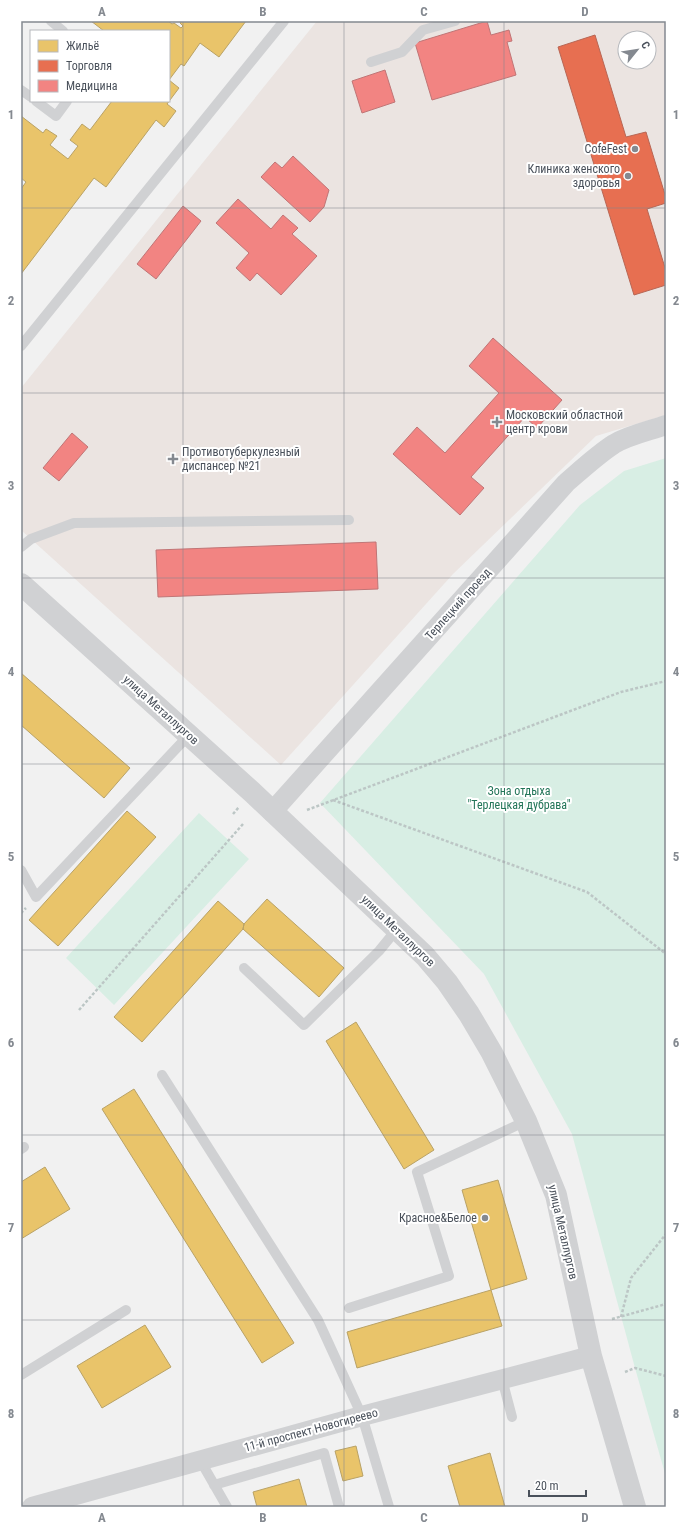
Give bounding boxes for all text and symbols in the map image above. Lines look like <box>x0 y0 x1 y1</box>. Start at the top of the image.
text: A <box>98 4 106 19</box>
text: B <box>259 4 267 19</box>
text: C <box>420 4 428 19</box>
text: D <box>581 4 589 19</box>
legend <box>30 30 170 102</box>
north arrow <box>617 30 657 70</box>
text: Жильё <box>66 39 99 53</box>
text: С <box>638 39 652 51</box>
text: Торговля <box>66 59 112 73</box>
text: Медицина <box>66 79 118 93</box>
text: 1 <box>8 107 14 122</box>
text: 1 <box>673 107 679 122</box>
place label: CofeFest <box>585 142 627 156</box>
marker: CofeFest <box>630 144 640 154</box>
place label: Клиника женского здоровья <box>527 162 620 190</box>
marker: Клиника женского здоровья <box>623 171 633 181</box>
text: 2 <box>8 293 15 308</box>
text: 2 <box>673 293 680 308</box>
place label: Московский областной центр крови <box>506 408 623 436</box>
marker: Московский областной центр крови <box>491 416 503 428</box>
place label: Противотуберкулезный диспансер №21 <box>182 445 300 473</box>
marker: Противотуберкулезный диспансер №21 <box>167 453 179 465</box>
text: 3 <box>8 478 14 493</box>
text: 3 <box>673 478 679 493</box>
street label: Терлецкий проезд <box>422 565 494 643</box>
text: 4 <box>8 664 15 679</box>
text: 4 <box>673 664 680 679</box>
street label: улица Металлургов <box>120 672 202 748</box>
park label: Зона отдыха "Терлецкая дубрава" <box>467 784 571 812</box>
text: 5 <box>8 849 15 864</box>
text: 5 <box>673 849 680 864</box>
street label: улица Металлургов <box>358 892 438 970</box>
text: 6 <box>8 1035 15 1050</box>
text: 6 <box>673 1035 680 1050</box>
street label: улица Металлургов <box>545 1183 581 1281</box>
place label: Красное&Белое <box>399 1211 477 1225</box>
marker: Красное&Белое <box>480 1213 490 1223</box>
text: 7 <box>8 1220 15 1235</box>
text: 7 <box>673 1220 680 1235</box>
street label: 11-й проспект Новогиреево <box>243 1405 379 1455</box>
text: 8 <box>8 1406 14 1421</box>
text: 8 <box>673 1406 679 1421</box>
scale bar <box>529 1472 586 1498</box>
text: 20 m <box>535 1479 559 1493</box>
text: A <box>98 1510 106 1525</box>
text: B <box>259 1510 267 1525</box>
text: C <box>420 1510 428 1525</box>
text: D <box>581 1510 589 1525</box>

